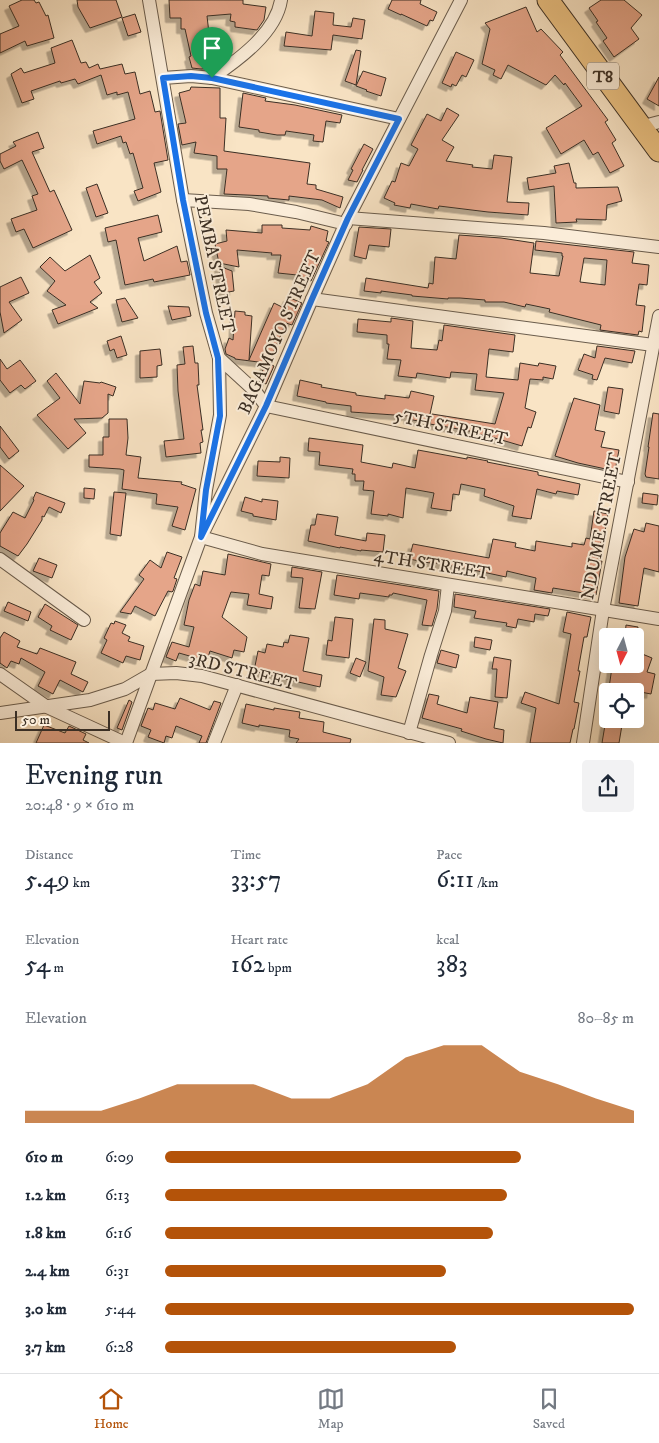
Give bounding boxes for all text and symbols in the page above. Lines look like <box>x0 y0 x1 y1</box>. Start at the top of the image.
pin <box>191 27 233 78</box>
icon: arrive <box>198 34 226 62</box>
road number: T8 <box>587 62 619 90</box>
street label: PEMBA STREET <box>189 193 239 336</box>
street label: BAGAMOYO STREET <box>234 247 326 418</box>
street label: 5TH STREET <box>392 405 510 451</box>
street label: NDUME STREET <box>577 450 627 602</box>
street label: 4TH STREET <box>372 545 492 585</box>
north arrow <box>599 628 644 672</box>
map controls <box>599 628 644 728</box>
street label: 3RD STREET <box>187 648 299 696</box>
button: locate <box>599 683 644 728</box>
scale bar <box>15 708 110 731</box>
text: 50 m <box>22 711 50 729</box>
text: Evening run <box>25 758 163 793</box>
button: share <box>582 760 634 812</box>
text: 20:48 · 9 × 610 m <box>25 795 134 815</box>
text: Distance <box>25 846 73 864</box>
text: Time <box>231 846 261 864</box>
text: Pace <box>436 846 462 864</box>
text: 5.49 <box>25 864 70 895</box>
text: 33:57 <box>231 864 281 895</box>
text: 6:11 <box>436 864 474 895</box>
text: km <box>70 874 90 892</box>
text: /km <box>474 874 499 892</box>
text: Elevation <box>25 931 79 949</box>
text: Heart rate <box>231 931 288 949</box>
text: kcal <box>436 931 459 949</box>
text: 54 <box>25 949 51 980</box>
text: 162 <box>231 949 265 980</box>
text: 383 <box>436 949 468 980</box>
text: m <box>51 959 64 977</box>
text: bpm <box>265 959 292 977</box>
text: Elevation <box>25 1008 87 1028</box>
text: 80–85 m <box>578 1008 634 1028</box>
text: 610 m <box>25 1147 63 1167</box>
text: 6:09 <box>105 1147 134 1167</box>
text: 1.2 km <box>25 1185 66 1205</box>
text: 6:13 <box>105 1185 129 1205</box>
text: 1.8 km <box>25 1223 66 1243</box>
text: 6:16 <box>105 1223 132 1243</box>
text: 2.4 km <box>25 1261 70 1281</box>
text: 6:31 <box>105 1261 129 1281</box>
text: 3.0 km <box>25 1299 67 1319</box>
text: 5:44 <box>105 1299 136 1319</box>
text: 3.7 km <box>25 1337 66 1357</box>
text: 6:28 <box>105 1337 133 1357</box>
tab: Home <box>94 1385 129 1433</box>
tab: Map <box>317 1385 345 1433</box>
tab: Saved <box>533 1385 565 1433</box>

